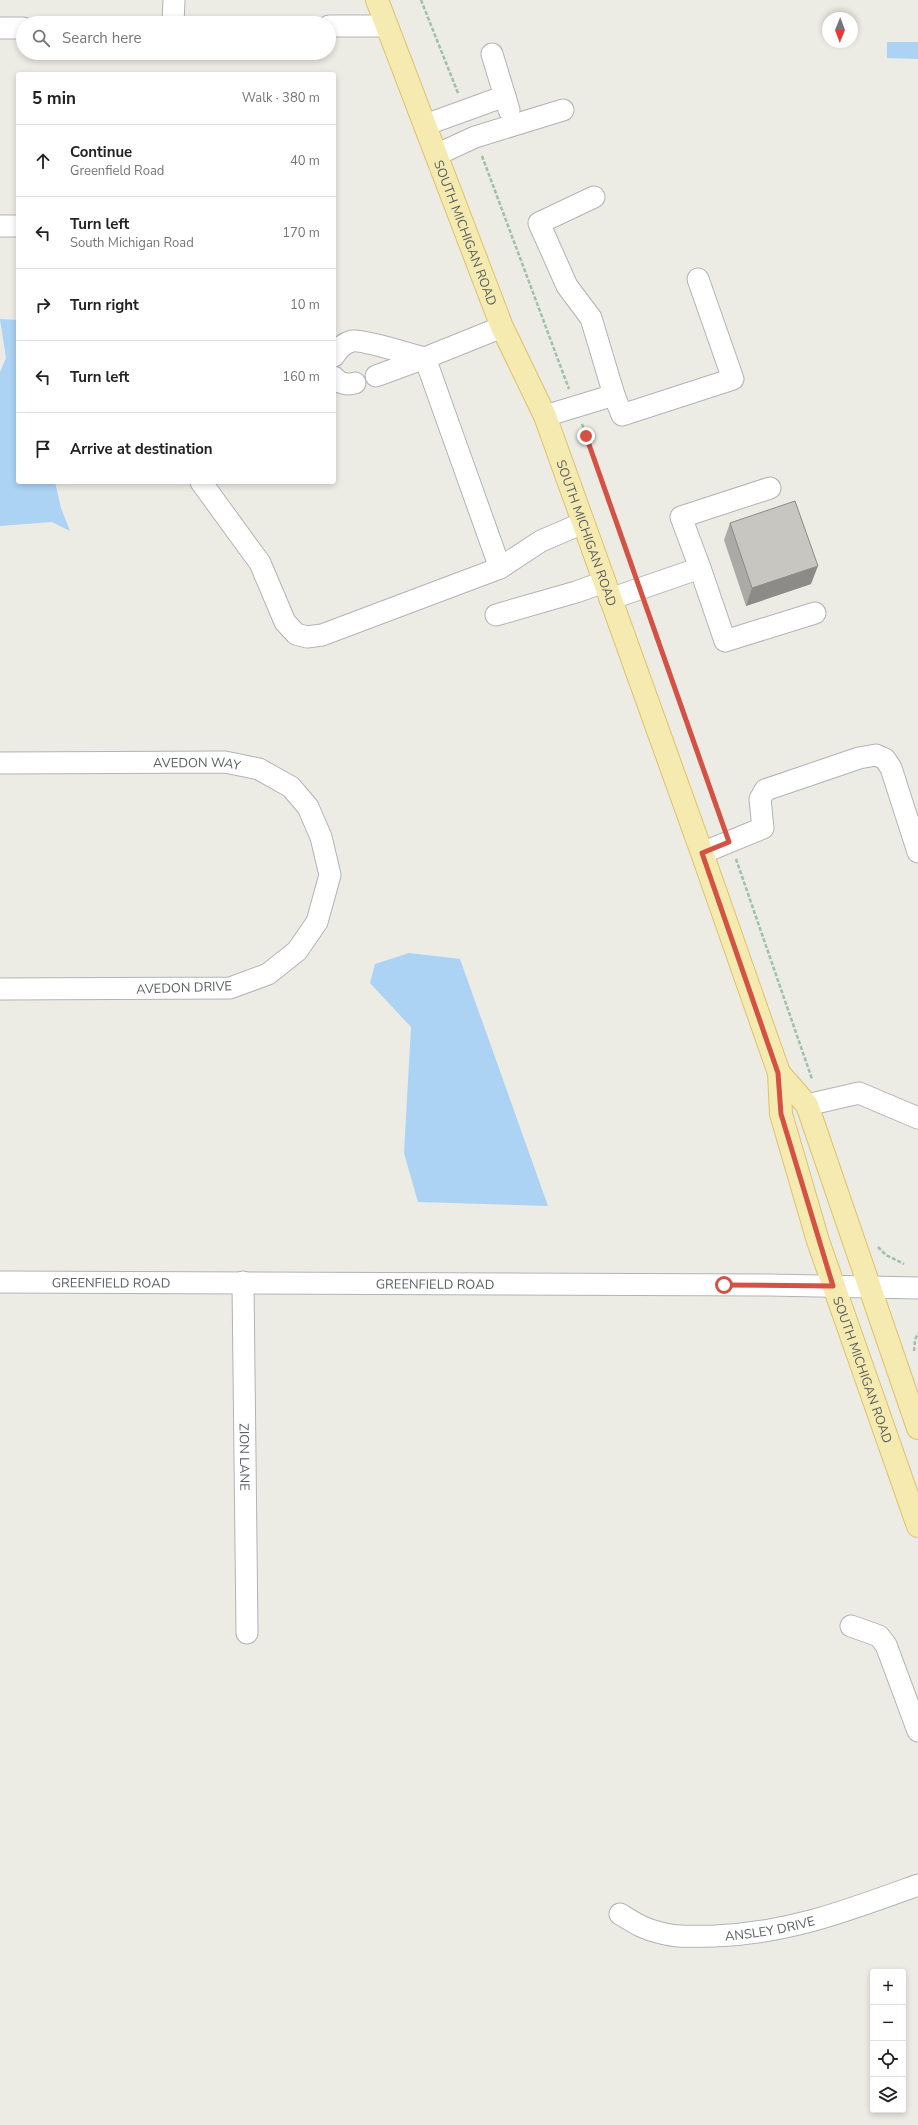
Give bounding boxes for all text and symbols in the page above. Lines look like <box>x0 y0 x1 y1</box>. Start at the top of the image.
north arrow <box>822 12 858 48</box>
search box <box>16 16 336 60</box>
icon: search <box>30 27 52 49</box>
text: Search here <box>62 28 142 48</box>
text: 5 min <box>32 87 76 110</box>
text: Walk · 380 m <box>242 89 320 107</box>
text: Continue <box>70 142 132 162</box>
icon: ahead <box>32 150 54 172</box>
text: 40 m <box>290 152 320 170</box>
street label: SOUTH MICHIGAN ROAD <box>429 158 501 308</box>
text: Greenfield Road <box>70 162 164 180</box>
text: Turn left <box>70 214 129 234</box>
icon: left <box>32 222 54 244</box>
text: 170 m <box>282 224 320 242</box>
text: South Michigan Road <box>70 234 194 252</box>
icon: right <box>32 294 54 316</box>
text: Turn right <box>70 295 139 315</box>
text: 10 m <box>290 296 320 314</box>
icon: left <box>32 366 54 388</box>
text: Turn left <box>70 367 129 387</box>
text: 160 m <box>282 368 320 386</box>
route end <box>577 427 595 445</box>
icon: arrive <box>32 438 54 460</box>
text: Arrive at destination <box>70 439 213 459</box>
street label: SOUTH MICHIGAN ROAD <box>551 457 621 609</box>
street label: AVEDON WAY <box>153 754 243 775</box>
street label: AVEDON DRIVE <box>136 977 232 999</box>
street label: GREENFIELD ROAD <box>52 1274 170 1293</box>
street label: GREENFIELD ROAD <box>376 1275 494 1294</box>
route start <box>715 1276 733 1294</box>
street label: SOUTH MICHIGAN ROAD <box>828 1294 896 1446</box>
street label: ZION LANE <box>235 1423 253 1491</box>
street label: ANSLEY DRIVE <box>724 1912 817 1945</box>
map controls <box>870 1969 906 2113</box>
button: + <box>870 1969 906 2005</box>
button: − <box>870 2005 906 2041</box>
button: locate <box>870 2041 906 2077</box>
button: layers <box>870 2077 906 2113</box>

